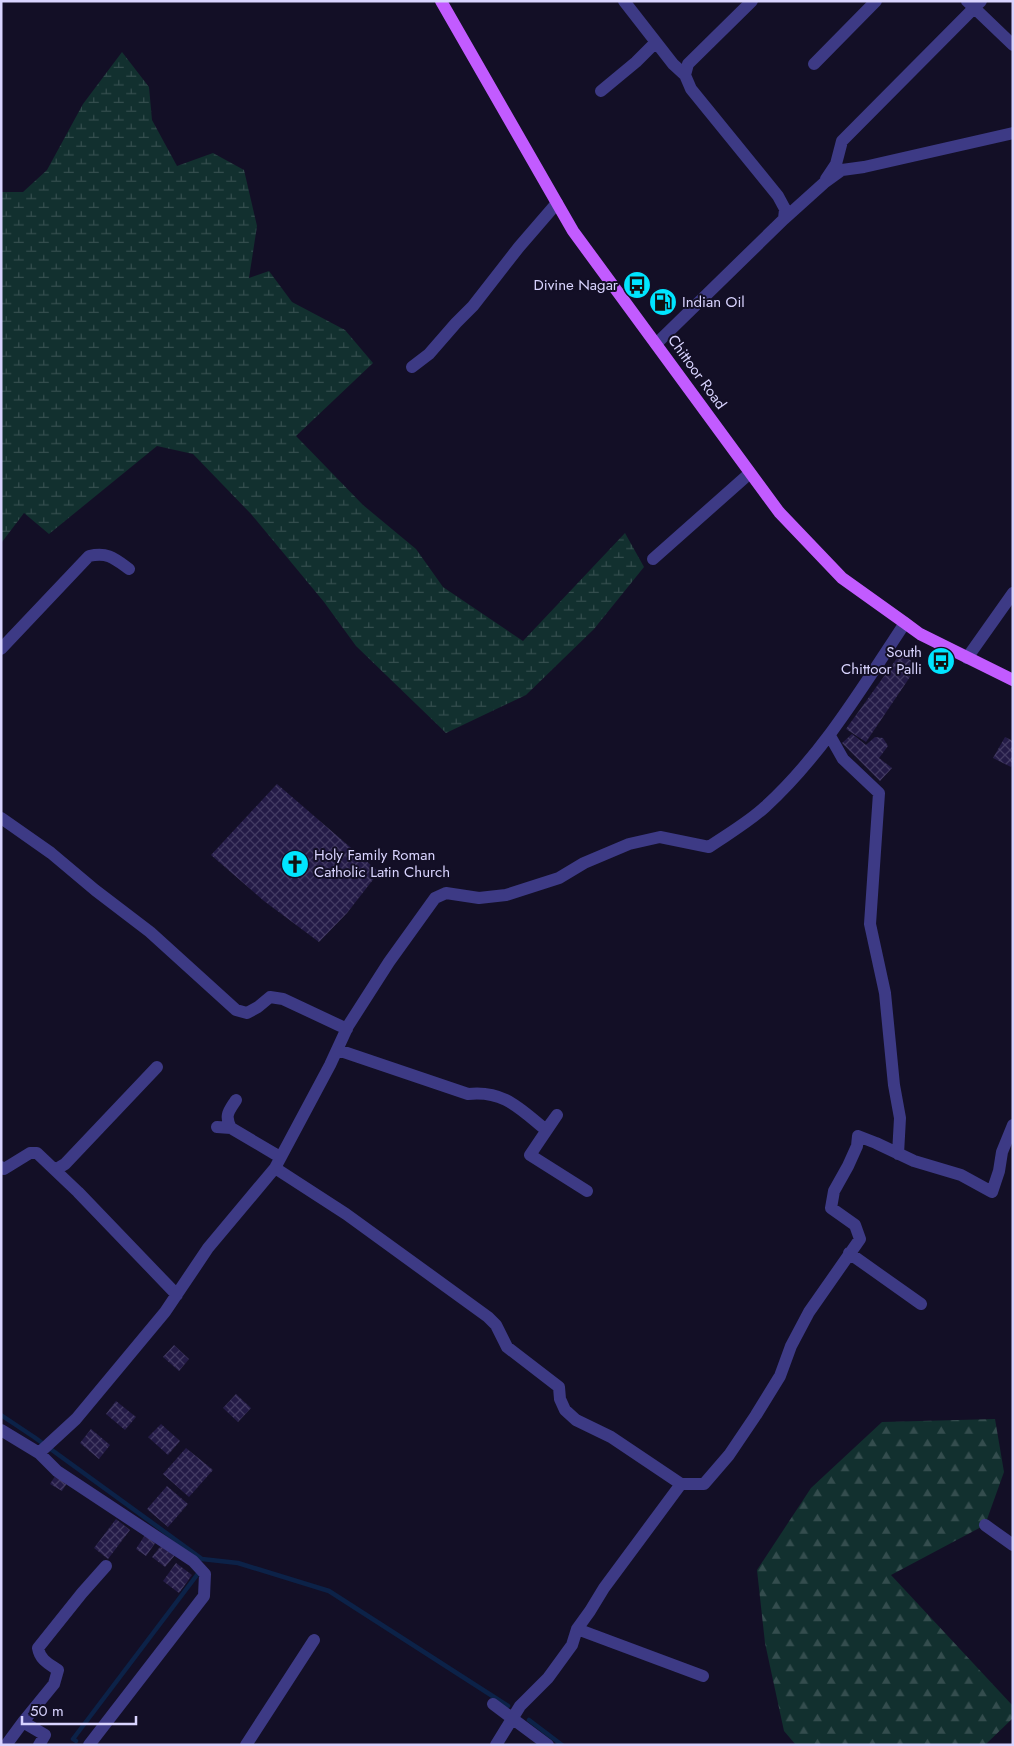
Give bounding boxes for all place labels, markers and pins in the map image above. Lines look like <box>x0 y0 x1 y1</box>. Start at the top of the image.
bus stop icon: Divine Nagar <box>622 270 652 300</box>
place label: Divine Nagar <box>534 274 619 296</box>
fuel station icon: Indian Oil <box>648 287 678 317</box>
place label: Indian Oil <box>682 291 745 313</box>
place label: South Chittoor Palli <box>841 641 922 680</box>
bus stop icon: South Chittoor Palli <box>926 646 956 676</box>
place label: Holy Family Roman Catholic Latin Church <box>314 844 450 883</box>
church icon: Holy Family Roman Catholic Latin Church <box>280 849 310 879</box>

